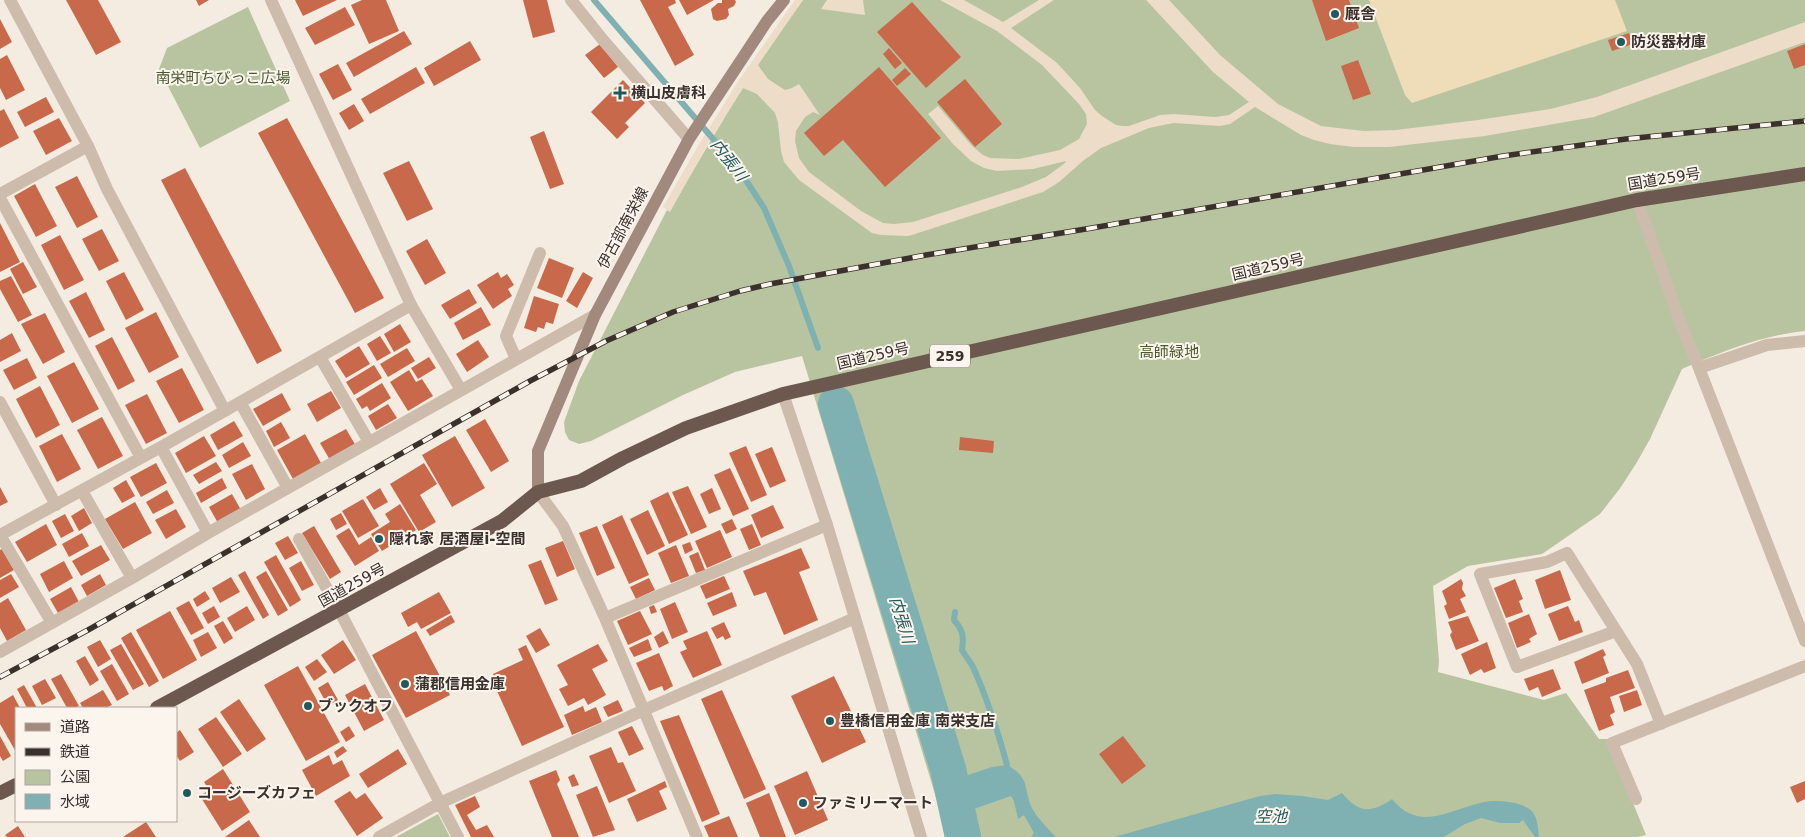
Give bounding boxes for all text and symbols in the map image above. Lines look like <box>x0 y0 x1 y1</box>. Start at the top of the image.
place label: 厩舎 <box>1345 5 1376 23</box>
marker: 厩舎 <box>1329 8 1341 20</box>
place label: 防災器材庫 <box>1631 33 1706 51</box>
marker: 防災器材庫 <box>1615 36 1627 48</box>
park label: 南栄町ちびっこ広場 <box>155 69 291 87</box>
place label: 横山皮膚科 <box>631 84 706 102</box>
marker: 横山皮膚科 <box>613 86 627 100</box>
water label: 内張川 <box>707 135 752 186</box>
street label: 国道259号 <box>1626 164 1702 194</box>
street label: 伊古部南栄線 <box>594 184 652 272</box>
street label: 国道259号 <box>1230 250 1306 284</box>
street label: 国道259号 <box>835 339 911 373</box>
park label: 高師緑地 <box>1139 343 1199 361</box>
road number: 259 <box>930 344 970 368</box>
place label: 隠れ家 居酒屋i-空間 <box>389 530 526 548</box>
marker: 隠れ家 居酒屋i-空間 <box>373 533 385 545</box>
street label: 国道259号 <box>315 559 389 611</box>
water label: 内張川 <box>886 594 919 648</box>
place label: 蒲郡信用金庫 <box>415 675 505 693</box>
marker: 蒲郡信用金庫 <box>399 678 411 690</box>
place label: ブックオフ <box>318 697 393 715</box>
marker: ブックオフ <box>302 700 314 712</box>
legend <box>15 707 178 822</box>
place label: 豊橋信用金庫 南栄支店 <box>840 712 995 730</box>
marker: 豊橋信用金庫 南栄支店 <box>824 715 836 727</box>
text: 道路 <box>60 718 90 736</box>
text: 鉄道 <box>60 743 90 761</box>
text: 公園 <box>60 768 90 786</box>
place label: コージーズカフェ <box>197 784 316 802</box>
marker: コージーズカフェ <box>181 787 193 799</box>
text: 水域 <box>60 793 90 811</box>
place label: ファミリーマート <box>813 794 933 812</box>
marker: ファミリーマート <box>797 797 809 809</box>
water label: 空池 <box>1255 807 1289 826</box>

